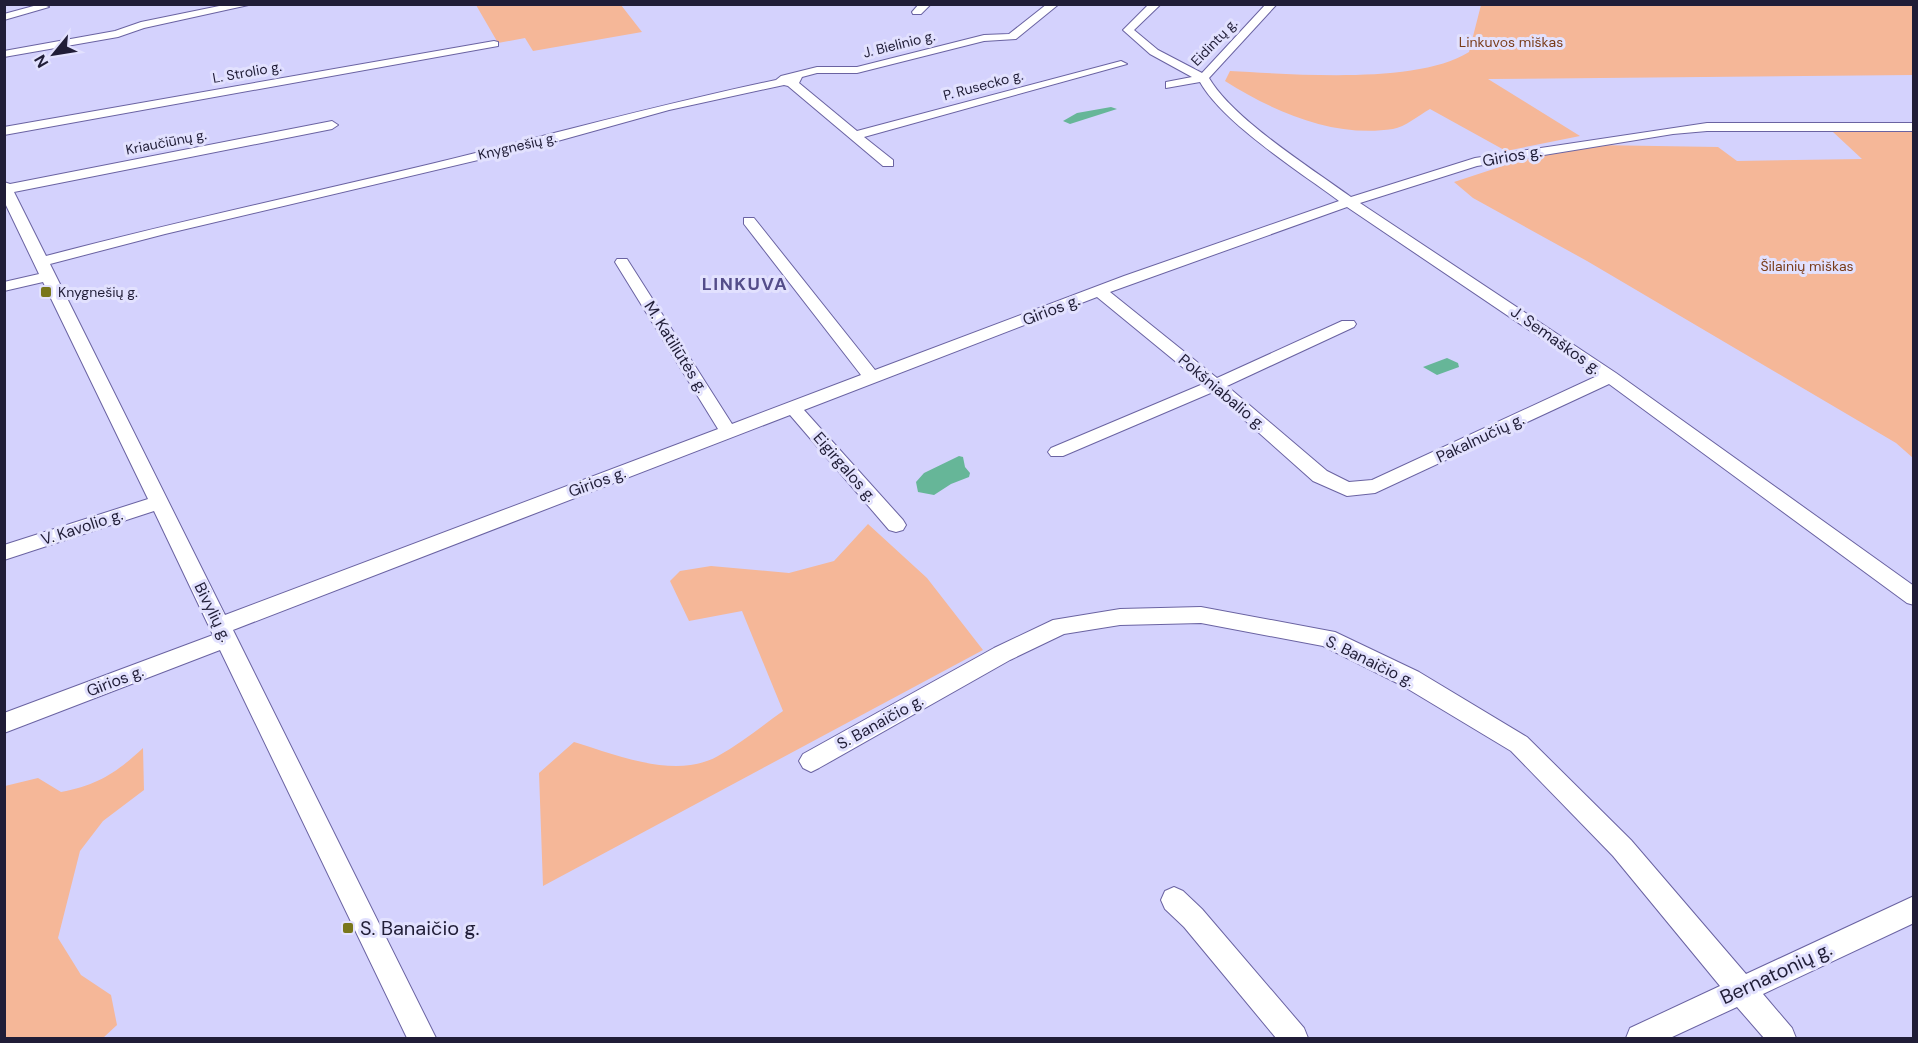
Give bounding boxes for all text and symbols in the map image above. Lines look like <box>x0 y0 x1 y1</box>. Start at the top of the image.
street label: Eidintų g. <box>1187 14 1241 70</box>
north arrow <box>24 24 84 84</box>
street label: J. Bielinio g. <box>861 26 937 62</box>
park label: Linkuvos miškas <box>1459 33 1563 51</box>
text: N <box>29 51 53 72</box>
street label: L. Strolio g. <box>211 57 283 87</box>
street label: P. Rusecko g. <box>941 66 1025 104</box>
street label: Kriaučiūnų g. <box>124 125 208 159</box>
street label: Knygnešių g. <box>476 128 558 164</box>
street label: Girios g. <box>1481 140 1543 172</box>
park label: Šilainių miškas <box>1760 257 1854 275</box>
district label: LINKUVA <box>702 272 788 296</box>
place label: Knygnešių g. <box>58 283 138 301</box>
marker: Knygnešių g. <box>39 285 53 299</box>
street label: Girios g. <box>1019 290 1083 330</box>
street label: M. Katiliūtės g. <box>639 297 713 397</box>
street label: J. Semaškos g. <box>1507 301 1605 379</box>
street label: Pokšniabalio g. <box>1174 349 1270 435</box>
street label: Pakalnučių g. <box>1433 408 1527 468</box>
street label: Eigirgalos g. <box>809 427 881 507</box>
street label: Girios g. <box>565 462 629 502</box>
street label: V. Kavolio g. <box>38 504 126 550</box>
street label: Bivylių g. <box>190 579 236 645</box>
street label: S. Banaičio g. <box>1322 631 1418 691</box>
street label: Girios g. <box>83 661 147 701</box>
street label: S. Banaičio g. <box>833 690 927 754</box>
place label: S. Banaičio g. <box>360 915 480 941</box>
marker: S. Banaičio g. <box>341 921 355 935</box>
street label: Bernatonių g. <box>1716 936 1836 1010</box>

